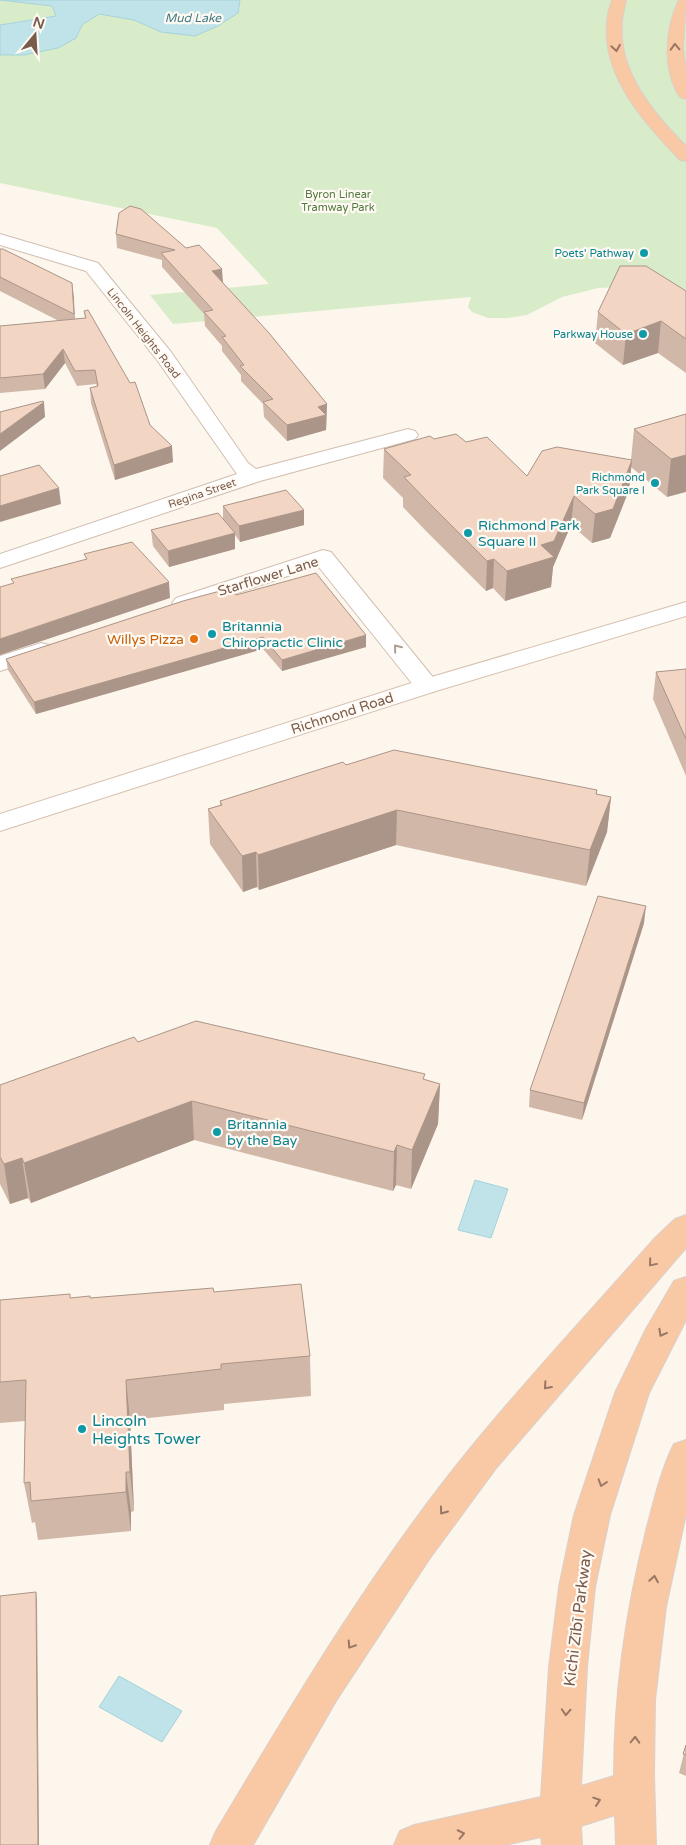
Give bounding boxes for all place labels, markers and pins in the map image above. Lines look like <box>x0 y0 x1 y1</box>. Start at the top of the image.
place label: Poets' Pathway <box>554 247 634 260</box>
marker: Poets' Pathway <box>638 247 650 259</box>
place label: Parkway House <box>553 328 633 341</box>
marker: Parkway House <box>637 328 649 340</box>
place label: Richmond Park Square I <box>576 471 645 497</box>
marker: Richmond Park Square I <box>649 477 661 489</box>
place label: Richmond Park Square II <box>478 517 580 550</box>
marker: Richmond Park Square II <box>462 527 474 539</box>
place label: Britannia Chiropractic Clinic <box>222 618 343 651</box>
marker: Britannia Chiropractic Clinic <box>206 628 218 640</box>
place label: Willys Pizza <box>107 631 184 648</box>
marker: Willys Pizza <box>188 633 200 645</box>
place label: Britannia by the Bay <box>227 1116 298 1149</box>
marker: Britannia by the Bay <box>211 1126 223 1138</box>
place label: Lincoln Heights Tower <box>92 1411 201 1449</box>
marker: Lincoln Heights Tower <box>76 1423 88 1435</box>

